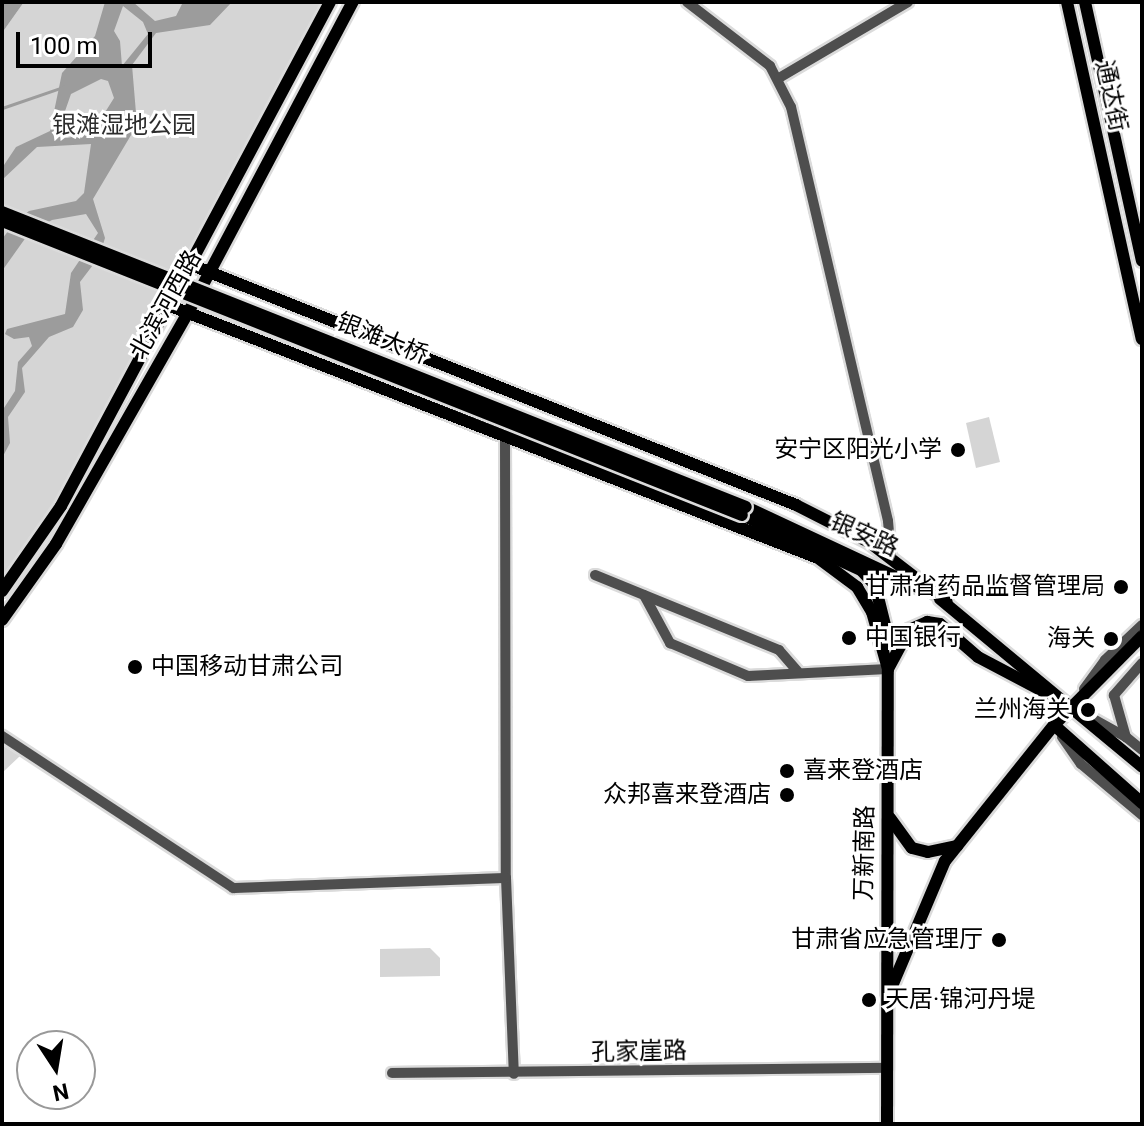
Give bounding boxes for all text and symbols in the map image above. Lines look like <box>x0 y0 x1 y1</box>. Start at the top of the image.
scale bar <box>20 16 156 66</box>
text: 100 m <box>30 32 97 60</box>
street label: 通达街 <box>1089 58 1133 134</box>
park label: 银滩湿地公园 <box>52 112 196 140</box>
street label: 北滨河西路 <box>124 246 208 364</box>
street label: 银滩大桥 <box>332 308 432 370</box>
place label: 安宁区阳光小学 <box>774 436 942 464</box>
marker: 安宁区阳光小学 <box>949 441 967 459</box>
street label: 银安路 <box>825 507 903 563</box>
place label: 甘肃省药品监督管理局 <box>865 573 1105 601</box>
marker: 甘肃省药品监督管理局 <box>1112 578 1130 596</box>
place label: 中国银行 <box>865 624 961 652</box>
place label: 海关 <box>1047 625 1095 653</box>
marker: 中国银行 <box>840 629 858 647</box>
marker: 海关 <box>1102 630 1120 648</box>
place label: 中国移动甘肃公司 <box>151 653 343 681</box>
marker: 中国移动甘肃公司 <box>126 658 144 676</box>
place label: 兰州海关 <box>974 696 1070 724</box>
marker: 兰州海关 <box>1077 699 1099 721</box>
place label: 喜来登酒店 <box>803 757 923 785</box>
marker: 喜来登酒店 <box>778 762 796 780</box>
place label: 众邦喜来登酒店 <box>603 781 771 809</box>
marker: 众邦喜来登酒店 <box>778 786 796 804</box>
street label: 万新南路 <box>850 805 880 901</box>
place label: 甘肃省应急管理厅 <box>791 926 983 954</box>
marker: 甘肃省应急管理厅 <box>990 931 1008 949</box>
place label: 天居·锦河丹堤 <box>885 986 1035 1014</box>
marker: 天居·锦河丹堤 <box>860 991 878 1009</box>
north arrow <box>16 1030 96 1110</box>
street label: 孔家崖路 <box>591 1037 687 1067</box>
text: N <box>50 1078 71 1106</box>

